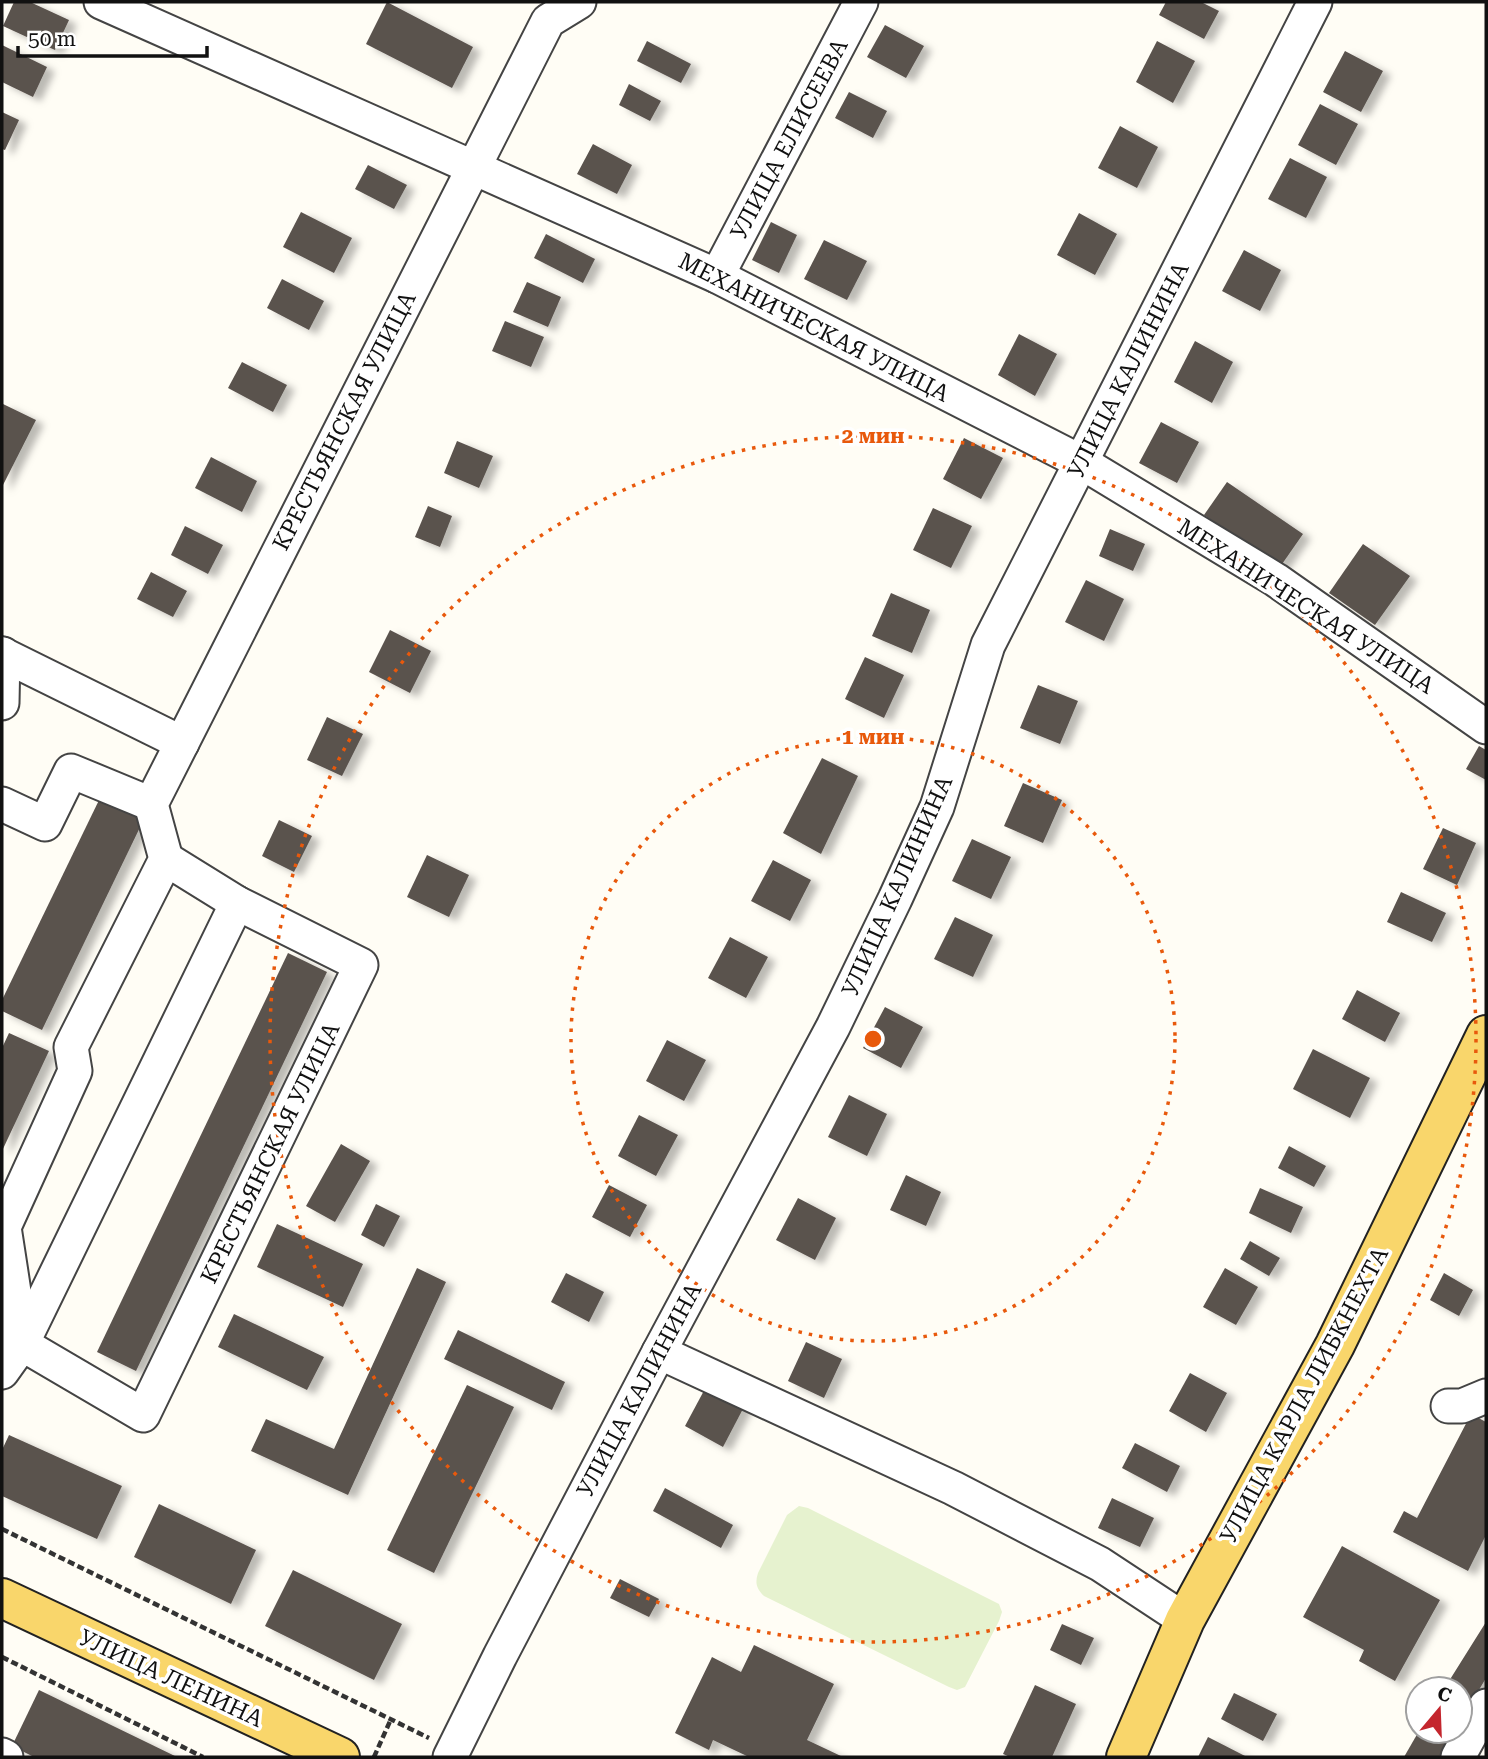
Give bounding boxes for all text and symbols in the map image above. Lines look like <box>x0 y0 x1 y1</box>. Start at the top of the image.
scale bar <box>18 14 206 58</box>
text: 50 m <box>28 27 76 51</box>
street label: УЛИЦА ЕЛИСЕЕВА <box>725 34 854 244</box>
street label: МЕХАНИЧЕСКАЯ УЛИЦА <box>674 247 954 408</box>
street label: УЛИЦА КАЛИНИНА <box>1062 258 1195 483</box>
street label: КРЕСТЬЯНСКАЯ УЛИЦА <box>267 287 422 555</box>
text: 2 мин <box>842 424 904 448</box>
street label: МЕХАНИЧЕСКАЯ УЛИЦА <box>1173 513 1439 699</box>
text: 1 мин <box>842 725 904 749</box>
street label: УЛИЦА КАЛИНИНА <box>837 772 958 1001</box>
street label: КРЕСТЬЯНСКАЯ УЛИЦА <box>195 1018 345 1288</box>
centre of rings <box>861 1027 885 1051</box>
street label: УЛИЦА КАРЛА ЛИБКНЕХТА <box>1215 1243 1394 1548</box>
street label: УЛИЦА КАЛИНИНА <box>572 1279 707 1502</box>
street label: УЛИЦА ЛЕНИНА <box>74 1624 267 1733</box>
north arrow <box>1404 1675 1474 1745</box>
text: С <box>1434 1681 1454 1707</box>

